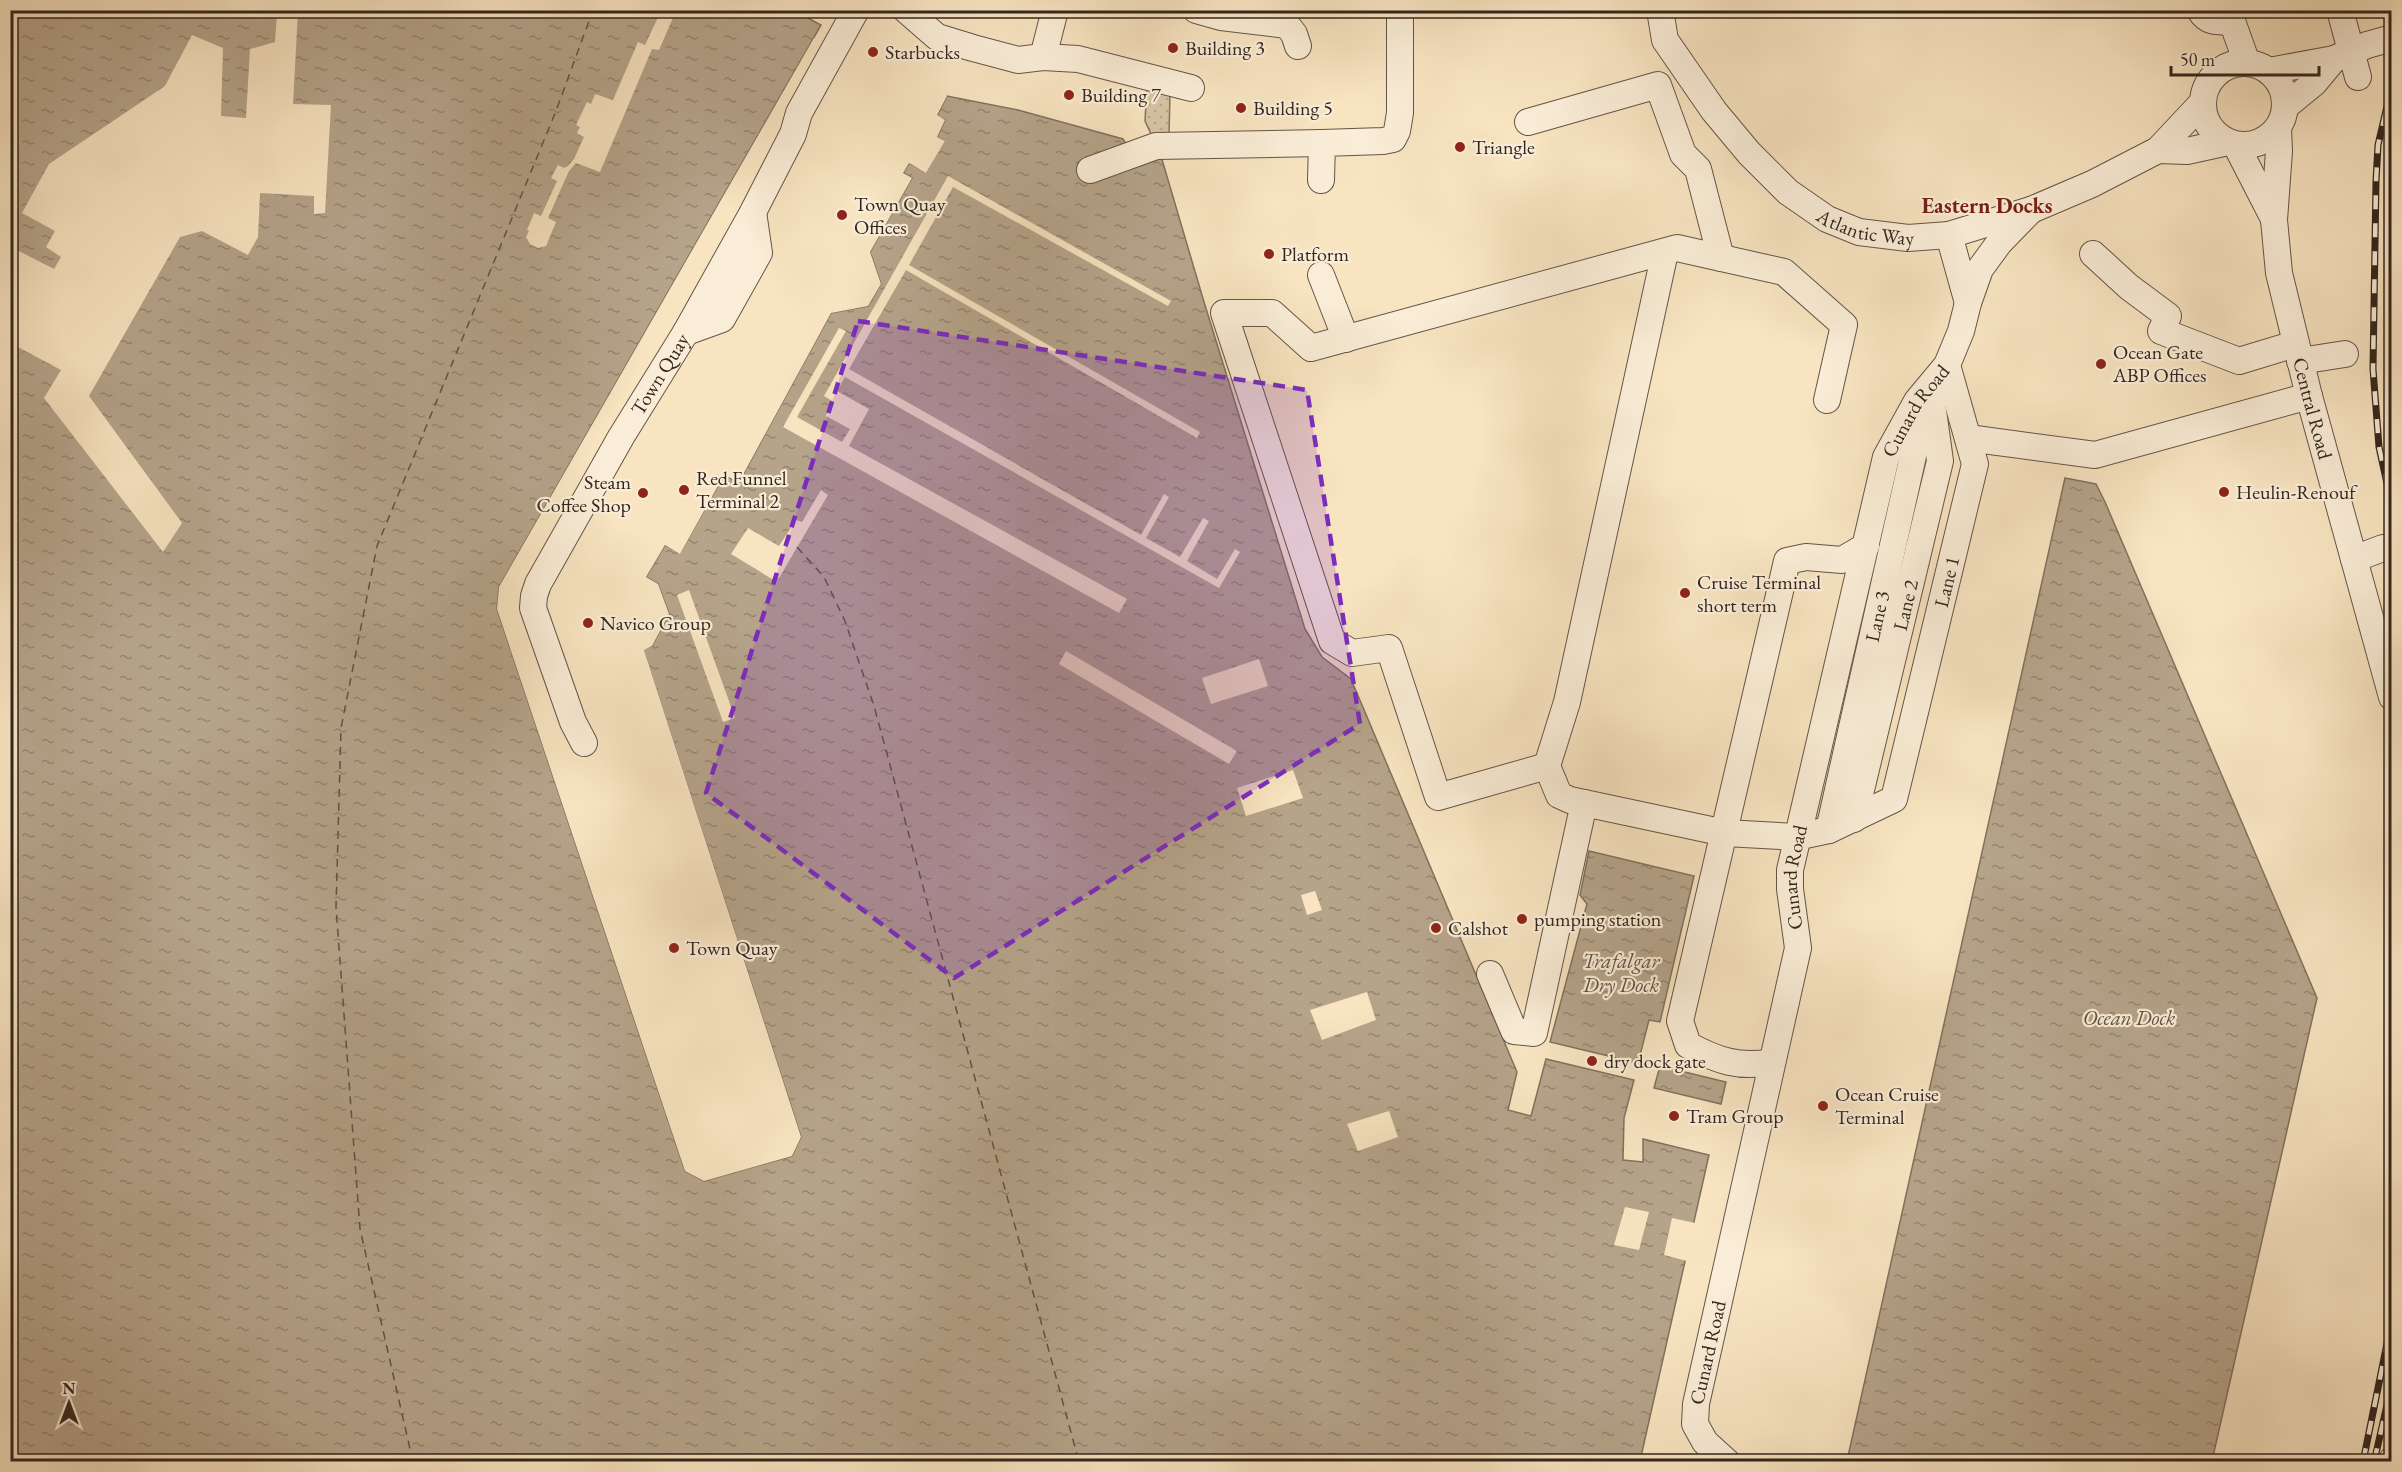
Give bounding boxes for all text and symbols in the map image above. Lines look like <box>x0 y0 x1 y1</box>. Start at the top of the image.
place label: Building 3 <box>1185 35 1265 61</box>
place label: Starbucks <box>885 39 960 65</box>
scale bar <box>2171 39 2320 77</box>
marker: Building 3 <box>1166 41 1180 55</box>
marker: Starbucks <box>866 45 880 59</box>
text: 50 m <box>2180 48 2215 71</box>
place label: Building 7 <box>1081 82 1161 108</box>
marker: Building 7 <box>1062 88 1076 102</box>
place label: Building 5 <box>1253 95 1333 121</box>
marker: Building 5 <box>1234 101 1248 115</box>
place label: Triangle <box>1472 134 1535 160</box>
marker: Triangle <box>1453 140 1467 154</box>
place label: Town Quay Offices <box>854 191 946 240</box>
district label: Eastern Docks <box>1921 191 2053 220</box>
street label: Atlantic Way <box>1811 202 1915 251</box>
marker: Town Quay Offices <box>835 208 849 222</box>
place label: Platform <box>1281 241 1350 267</box>
marker: Platform <box>1262 247 1276 261</box>
street label: Town Quay <box>625 328 695 420</box>
place label: Ocean Gate ABP Offices <box>2112 339 2206 388</box>
street label: Central Road <box>2287 355 2339 463</box>
marker: Ocean Gate ABP Offices <box>2094 357 2108 371</box>
street label: Cunard Road <box>1876 358 1956 462</box>
place label: Red Funnel Terminal 2 <box>696 465 787 514</box>
place label: Steam Coffee Shop <box>537 469 631 518</box>
place label: Heulin-Renouf <box>2236 479 2358 505</box>
marker: Red Funnel Terminal 2 <box>677 483 691 497</box>
marker: Heulin-Renouf <box>2217 485 2231 499</box>
marker: Steam Coffee Shop <box>636 486 650 500</box>
street label: Lane 1 <box>1928 553 1965 610</box>
place label: Cruise Terminal short term <box>1697 569 1821 618</box>
street label: Lane 2 <box>1887 577 1924 633</box>
marker: Cruise Terminal short term <box>1678 586 1692 600</box>
street label: Lane 3 <box>1859 588 1895 644</box>
place label: Navico Group <box>600 610 711 636</box>
marker: Navico Group <box>581 616 595 630</box>
street label: Cunard Road <box>1777 822 1813 932</box>
place label: pumping station <box>1534 906 1662 932</box>
marker: pumping station <box>1515 912 1529 926</box>
place label: Calshot <box>1448 915 1509 941</box>
marker: Calshot <box>1429 921 1443 935</box>
place label: Town Quay <box>686 935 778 961</box>
marker: Town Quay <box>667 941 681 955</box>
water label: Trafalgar Dry Dock <box>1582 947 1660 998</box>
water label: Ocean Dock <box>2083 1004 2176 1031</box>
place label: dry dock gate <box>1604 1048 1706 1074</box>
marker: dry dock gate <box>1585 1054 1599 1068</box>
place label: Ocean Cruise Terminal <box>1835 1081 1939 1130</box>
marker: Ocean Cruise Terminal <box>1816 1099 1830 1113</box>
place label: Tram Group <box>1686 1103 1784 1129</box>
marker: Tram Group <box>1667 1109 1681 1123</box>
street label: Cunard Road <box>1683 1297 1732 1407</box>
north arrow <box>39 1373 99 1433</box>
text: N <box>63 1378 76 1399</box>

